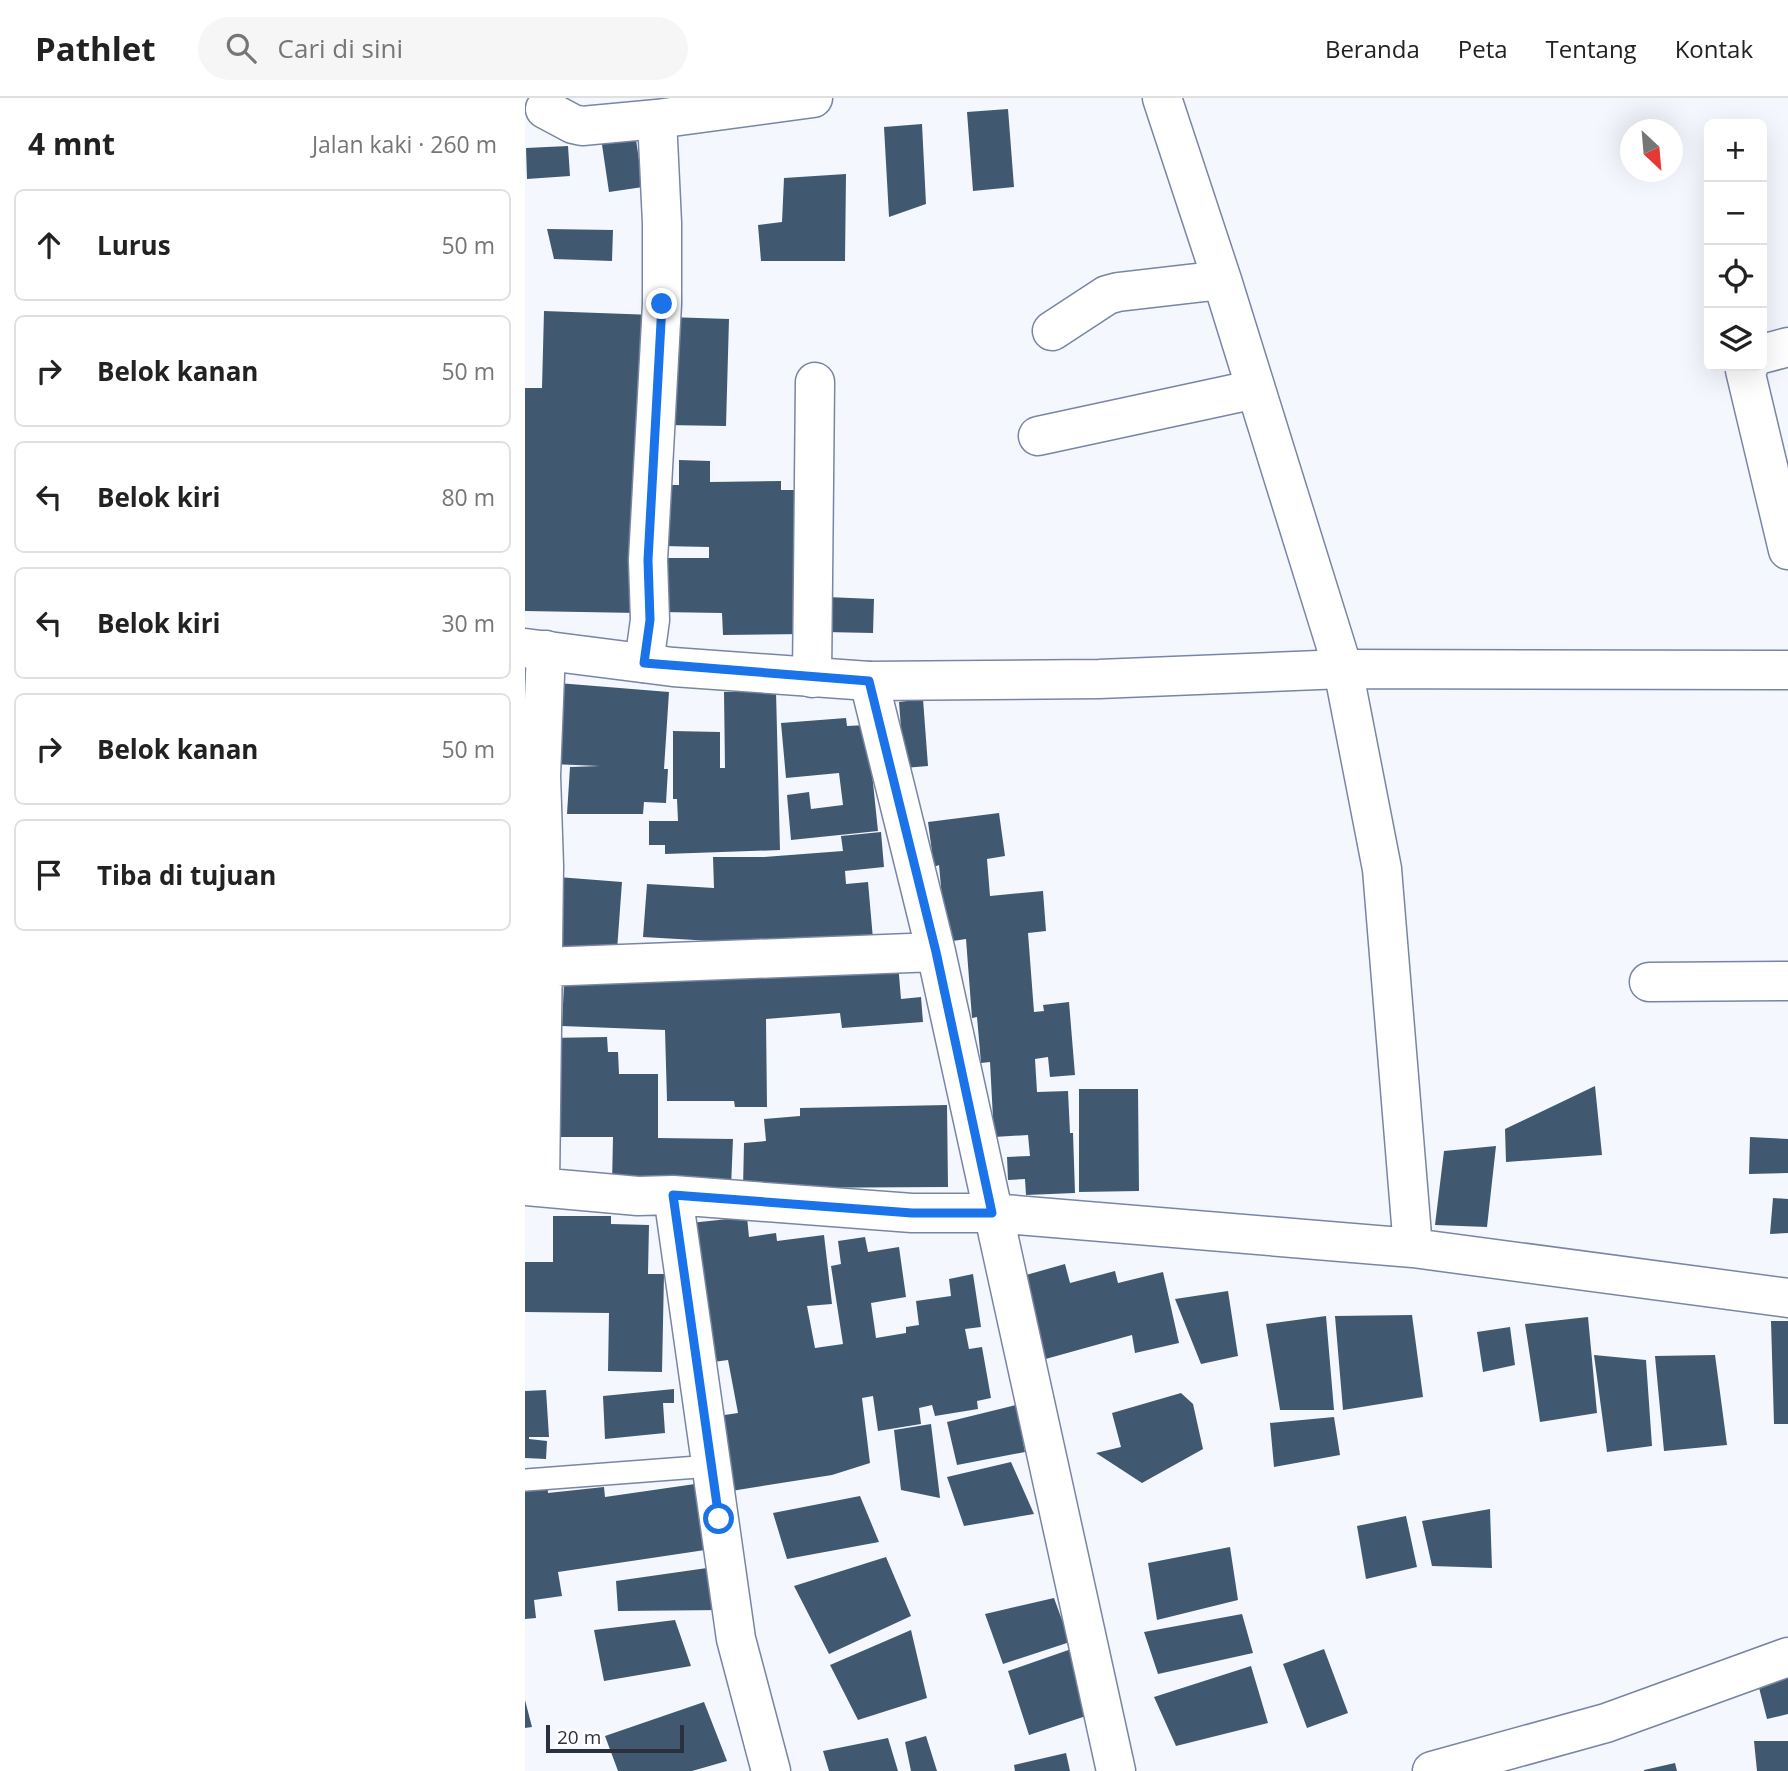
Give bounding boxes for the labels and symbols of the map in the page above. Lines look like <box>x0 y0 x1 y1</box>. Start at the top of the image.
north arrow <box>1620 119 1683 182</box>
route end <box>646 288 677 319</box>
route start <box>703 1503 734 1534</box>
scale bar <box>546 1722 684 1754</box>

